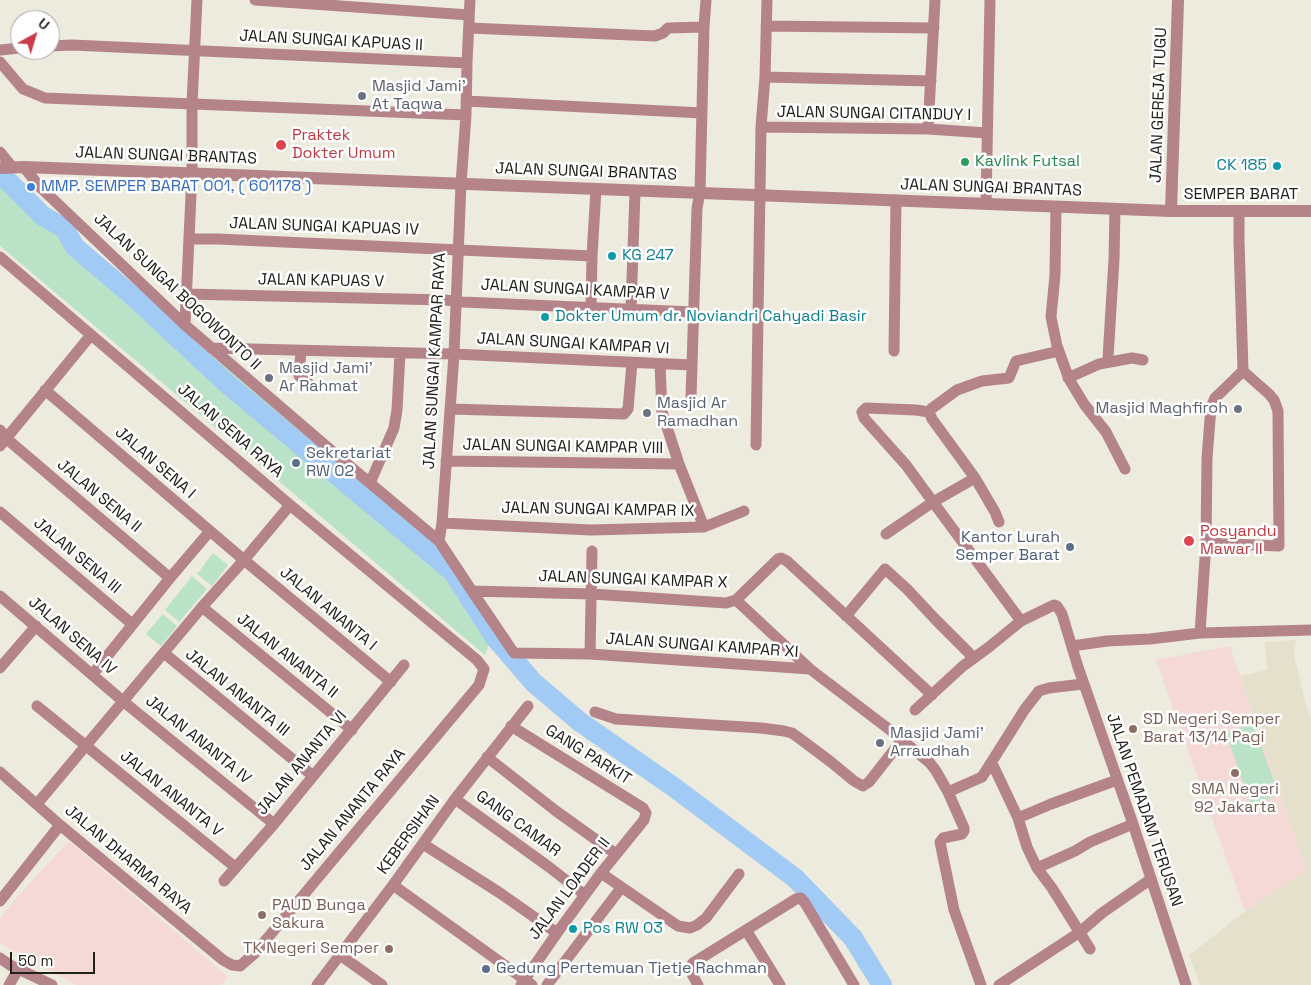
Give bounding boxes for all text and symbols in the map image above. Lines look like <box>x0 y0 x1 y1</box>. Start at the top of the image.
north arrow <box>10 10 60 60</box>
text: U <box>34 14 53 34</box>
street label: JALAN SUNGAI KAPUAS II <box>239 27 423 55</box>
street label: JALAN GEREJA TUGU <box>1147 27 1171 183</box>
place label: Masjid Jami' At Taqwa <box>372 77 466 115</box>
marker: Masjid Jami' At Taqwa <box>356 90 368 102</box>
street label: JALAN SUNGAI CITANDUY I <box>777 103 971 125</box>
place label: Praktek Dokter Umum <box>292 126 396 164</box>
marker: Praktek Dokter Umum <box>274 138 288 152</box>
street label: JALAN SUNGAI BRANTAS <box>75 143 257 169</box>
place label: Kavlink Futsal <box>975 152 1080 172</box>
marker: Kavlink Futsal <box>959 156 971 168</box>
place label: CK 185 <box>1217 156 1267 176</box>
street label: JALAN SUNGAI BRANTAS <box>495 159 677 185</box>
marker: CK 185 <box>1271 160 1283 172</box>
street label: JALAN SUNGAI BRANTAS <box>900 175 1082 201</box>
place label: MMP. SEMPER BARAT 001, ( 601178 ) <box>41 177 311 197</box>
marker: MMP. SEMPER BARAT 001, ( 601178 ) <box>25 181 37 193</box>
street label: SEMPER BARAT <box>1184 185 1298 205</box>
street label: JALAN SUNGAI BOGOWONTO II <box>89 209 265 375</box>
street label: JALAN SUNGAI KAPUAS IV <box>229 214 419 240</box>
place label: KG 247 <box>622 246 674 266</box>
marker: KG 247 <box>606 250 618 262</box>
street label: JALAN SUNGAI KAMPAR RAYA <box>420 252 450 470</box>
street label: JALAN KAPUAS V <box>258 270 384 292</box>
street label: JALAN SUNGAI KAMPAR V <box>480 275 670 305</box>
place label: Dokter Umum dr. Noviandri Cahyadi Basir <box>555 307 867 327</box>
marker: Dokter Umum dr. Noviandri Cahyadi Basir <box>539 311 551 323</box>
street label: JALAN SUNGAI KAMPAR VI <box>476 329 670 359</box>
place label: Masjid Jami' Ar Rahmat <box>279 359 373 397</box>
marker: Masjid Jami' Ar Rahmat <box>263 372 275 384</box>
street label: JALAN SENA RAYA <box>173 380 287 482</box>
place label: Masjid Ar Ramadhan <box>657 394 738 432</box>
place label: Masjid Maghfiroh <box>1096 399 1228 419</box>
marker: Masjid Maghfiroh <box>1232 403 1244 415</box>
marker: Masjid Ar Ramadhan <box>641 407 653 419</box>
street label: JALAN SENA I <box>111 423 199 503</box>
street label: JALAN SUNGAI KAMPAR VIII <box>463 436 663 458</box>
place label: Sekretariat RW 02 <box>306 444 391 482</box>
street label: JALAN SENA II <box>53 455 145 537</box>
marker: Sekretariat RW 02 <box>290 457 302 469</box>
street label: JALAN SUNGAI KAMPAR IX <box>501 499 695 521</box>
street label: JALAN SENA III <box>29 514 125 598</box>
place label: Posyandu Mawar II <box>1200 522 1277 560</box>
place label: Kantor Lurah Semper Barat <box>955 528 1060 566</box>
marker: Posyandu Mawar II <box>1182 534 1196 548</box>
marker: Kantor Lurah Semper Barat <box>1064 541 1076 553</box>
street label: JALAN ANANTA I <box>276 563 380 655</box>
street label: JALAN SUNGAI KAMPAR X <box>538 567 728 593</box>
street label: JALAN SENA IV <box>24 593 120 679</box>
street label: JALAN ANANTA II <box>233 609 341 703</box>
street label: JALAN SUNGAI KAMPAR XI <box>605 630 799 662</box>
street label: JALAN ANANTA III <box>181 645 293 741</box>
street label: JALAN ANANTA IV <box>141 692 255 788</box>
street label: JALAN ANANTA VI <box>253 707 351 819</box>
place label: SD Negeri Semper Barat 13/14 Pagi <box>1143 710 1280 748</box>
street label: JALAN PEMADAM TERUSAN <box>1102 711 1186 909</box>
street label: GANG PARKIT <box>541 721 635 789</box>
marker: SD Negeri Semper Barat 13/14 Pagi <box>1127 723 1139 735</box>
place label: Masjid Jami' Arraudhah <box>890 724 984 762</box>
marker: Masjid Jami' Arraudhah <box>874 737 886 749</box>
street label: JALAN ANANTA RAYA <box>296 745 410 875</box>
street label: JALAN ANANTA V <box>116 747 226 841</box>
marker: SMA Negeri 92 Jakarta <box>1229 767 1241 779</box>
place label: SMA Negeri 92 Jakarta <box>1191 780 1279 818</box>
street label: GANG CAMAR <box>472 787 564 861</box>
street label: KEBERSIHAN <box>374 792 444 878</box>
street label: JALAN DHARMA RAYA <box>61 801 195 919</box>
street label: JALAN LOADER II <box>525 834 615 944</box>
place label: PAUD Bunga Sakura <box>272 896 366 934</box>
marker: PAUD Bunga Sakura <box>256 909 268 921</box>
place label: Pos RW 03 <box>583 919 663 939</box>
marker: Pos RW 03 <box>567 923 579 935</box>
place label: TK Negeri Semper <box>243 939 379 959</box>
scale bar <box>12 942 98 974</box>
marker: TK Negeri Semper <box>383 943 395 955</box>
text: 50 m <box>18 951 53 970</box>
place label: Gedung Pertemuan Tjetje Rachman <box>496 959 767 979</box>
marker: Gedung Pertemuan Tjetje Rachman <box>480 963 492 975</box>

